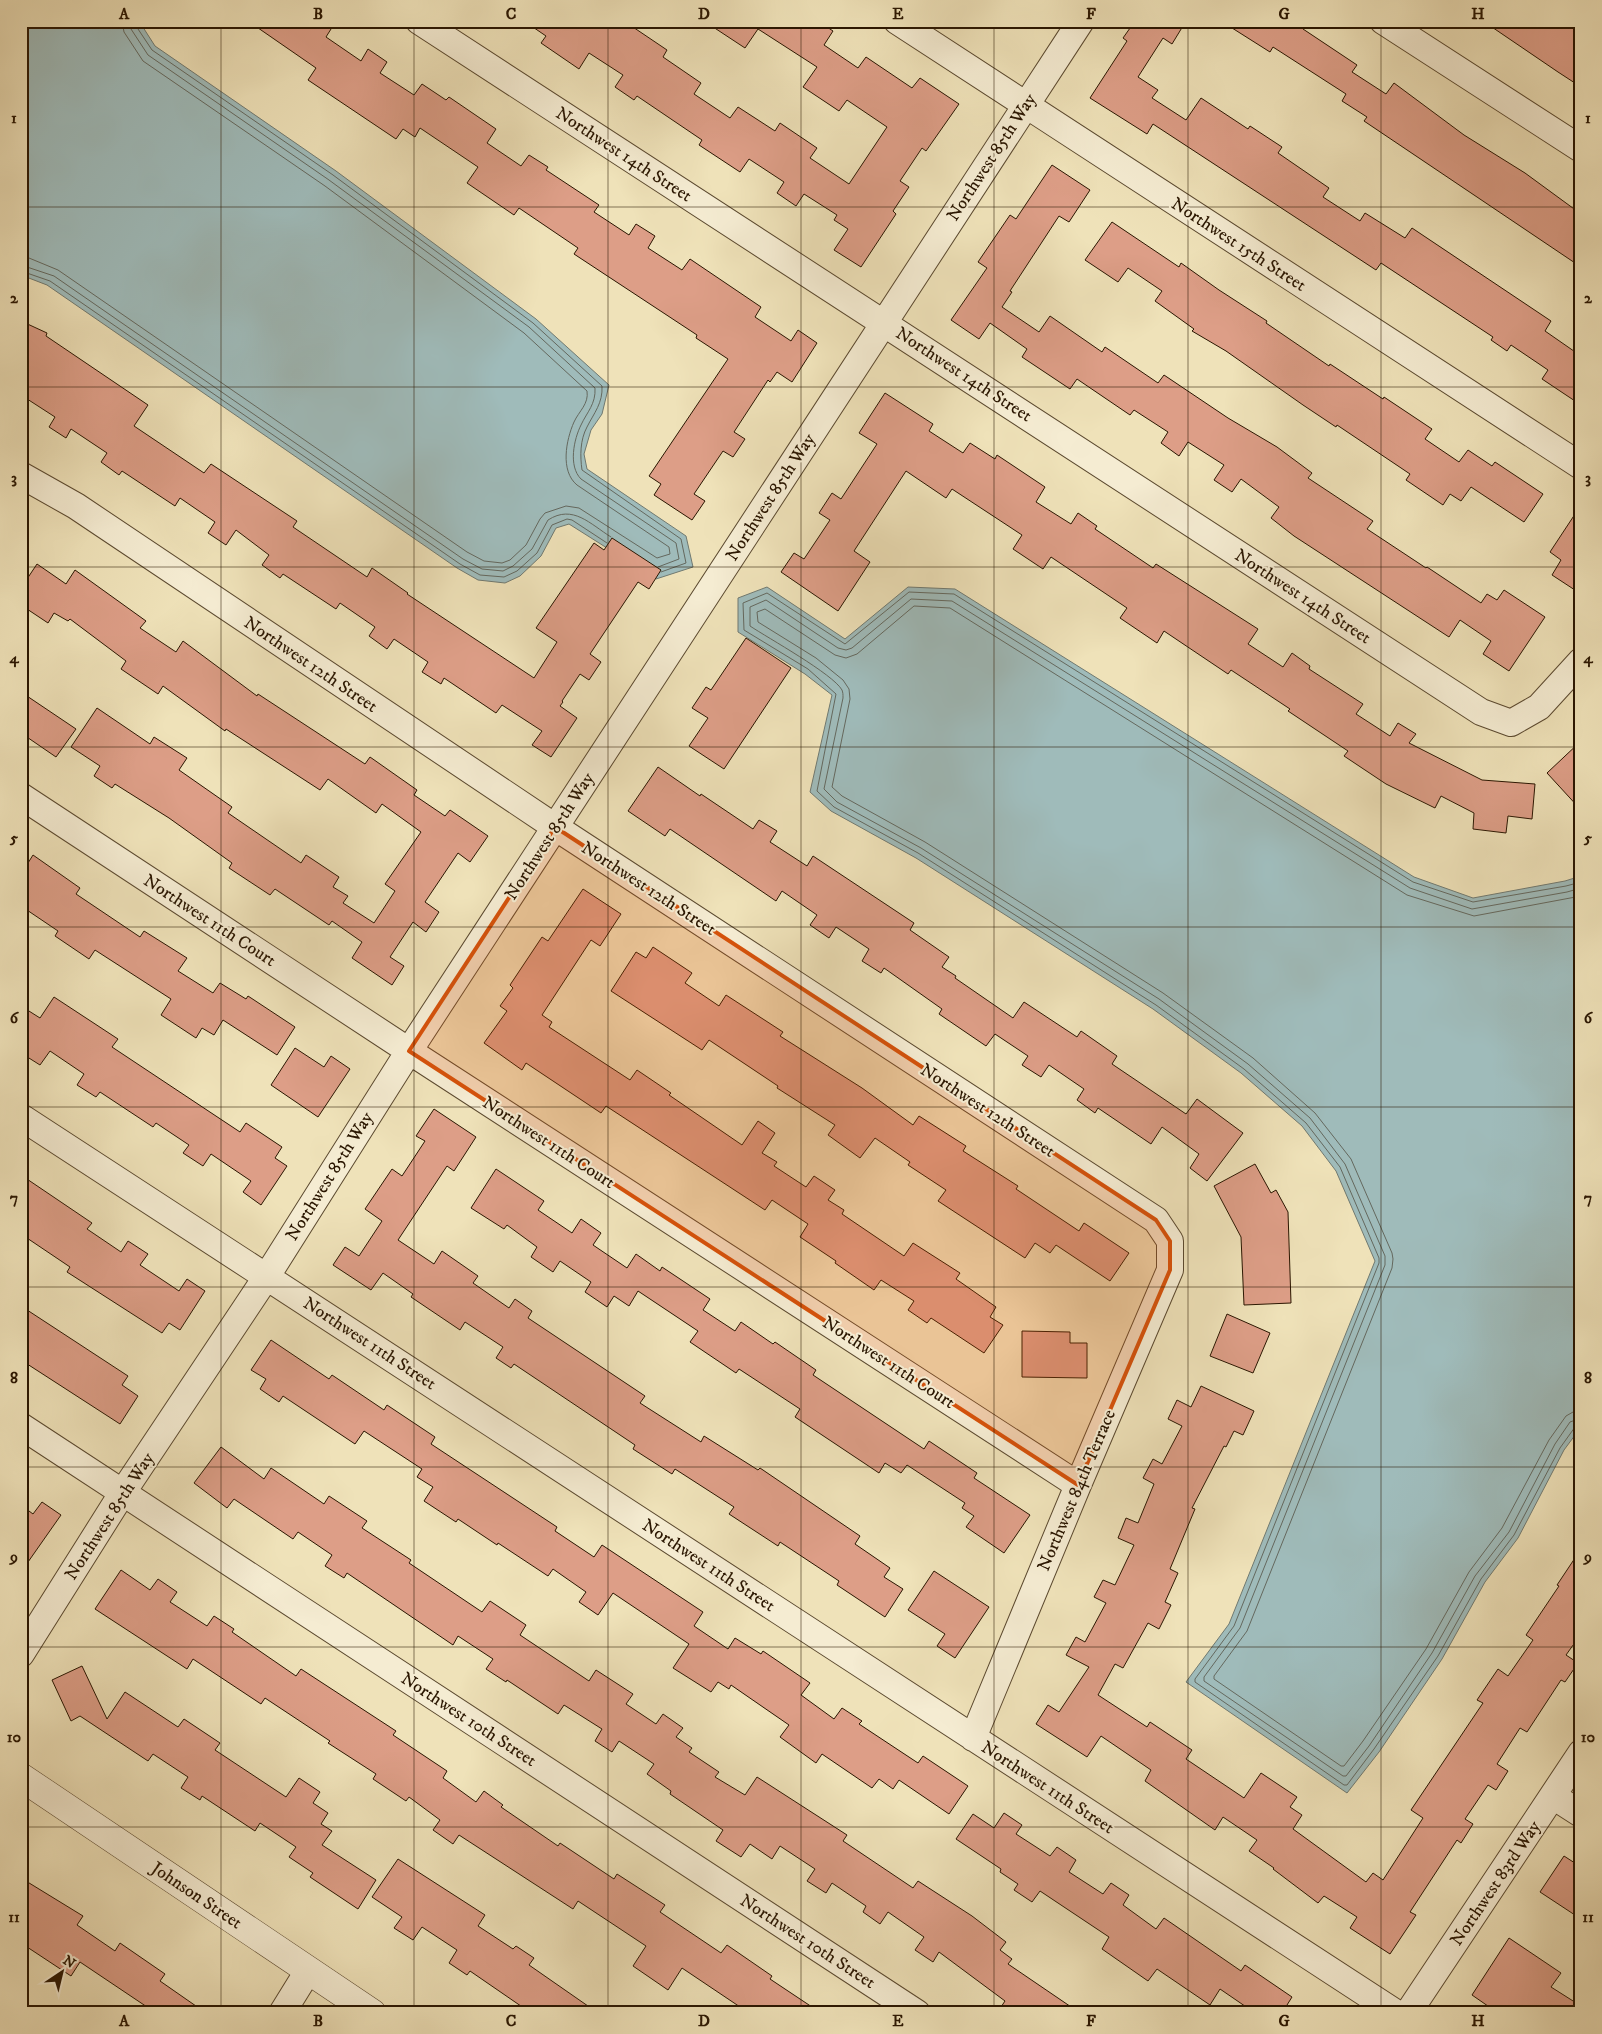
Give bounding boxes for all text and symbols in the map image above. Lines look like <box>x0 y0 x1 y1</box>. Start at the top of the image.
text: A <box>118 4 130 24</box>
text: B <box>313 4 323 24</box>
text: C <box>506 4 516 24</box>
text: D <box>698 4 710 24</box>
text: E <box>892 4 904 24</box>
text: F <box>1086 4 1096 24</box>
text: G <box>1278 4 1290 24</box>
text: H <box>1471 4 1485 24</box>
street label: Northwest 85th Way <box>942 89 1042 226</box>
street label: Northwest 14th Street <box>551 103 696 207</box>
text: 1 <box>11 108 17 128</box>
text: 1 <box>1585 108 1591 128</box>
street label: Northwest 15th Street <box>1167 193 1310 297</box>
text: 2 <box>10 288 19 308</box>
text: 2 <box>1584 288 1593 308</box>
street label: Northwest 14th Street <box>891 323 1036 427</box>
street label: Northwest 85th Way <box>721 429 821 566</box>
text: 3 <box>11 468 17 488</box>
text: 3 <box>1585 468 1591 488</box>
street label: Northwest 14th Street <box>1230 545 1375 649</box>
street label: Northwest 12th Street <box>239 612 382 718</box>
text: 4 <box>8 648 19 668</box>
text: 4 <box>1582 648 1593 668</box>
street label: Northwest 85th Way <box>500 768 600 905</box>
text: 5 <box>9 828 18 848</box>
text: 5 <box>1583 828 1592 848</box>
street label: Northwest 12th Street <box>577 837 720 941</box>
street label: Northwest 11th Court <box>139 870 280 972</box>
text: 6 <box>10 1008 20 1028</box>
text: 6 <box>1584 1008 1594 1028</box>
street label: Northwest 12th Street <box>916 1059 1059 1163</box>
street label: Northwest 11th Court <box>478 1092 619 1194</box>
street label: Northwest 85th Way <box>281 1108 379 1245</box>
text: 7 <box>10 1188 18 1208</box>
text: 7 <box>1584 1188 1592 1208</box>
street label: Northwest 11th Street <box>299 1293 440 1395</box>
street label: Northwest 11th Court <box>818 1312 959 1414</box>
text: 8 <box>10 1368 18 1388</box>
text: 8 <box>1584 1368 1592 1388</box>
street label: Northwest 84th Terrace <box>1033 1406 1121 1575</box>
street label: Northwest 85th Way <box>60 1448 160 1585</box>
street label: Northwest 11th Street <box>638 1515 779 1617</box>
text: 9 <box>9 1547 18 1567</box>
text: 9 <box>1583 1547 1592 1567</box>
street label: Northwest 10th Street <box>396 1668 541 1772</box>
text: 10 <box>7 1727 22 1747</box>
text: 10 <box>1581 1727 1596 1747</box>
street label: Northwest 11th Street <box>977 1737 1118 1839</box>
street label: Northwest 83rd Way <box>1446 1816 1546 1950</box>
street label: Johnson Street <box>145 1856 246 1934</box>
street label: Northwest 10th Street <box>735 1890 880 1994</box>
text: 11 <box>8 1907 20 1927</box>
text: 11 <box>1582 1907 1594 1927</box>
north arrow <box>38 1946 88 1996</box>
text: N <box>59 1951 79 1973</box>
text: A <box>118 2011 130 2031</box>
text: B <box>313 2011 323 2031</box>
text: C <box>506 2011 516 2031</box>
text: D <box>698 2011 710 2031</box>
text: E <box>892 2011 904 2031</box>
text: F <box>1086 2011 1096 2031</box>
text: G <box>1278 2011 1290 2031</box>
text: H <box>1471 2011 1485 2031</box>

